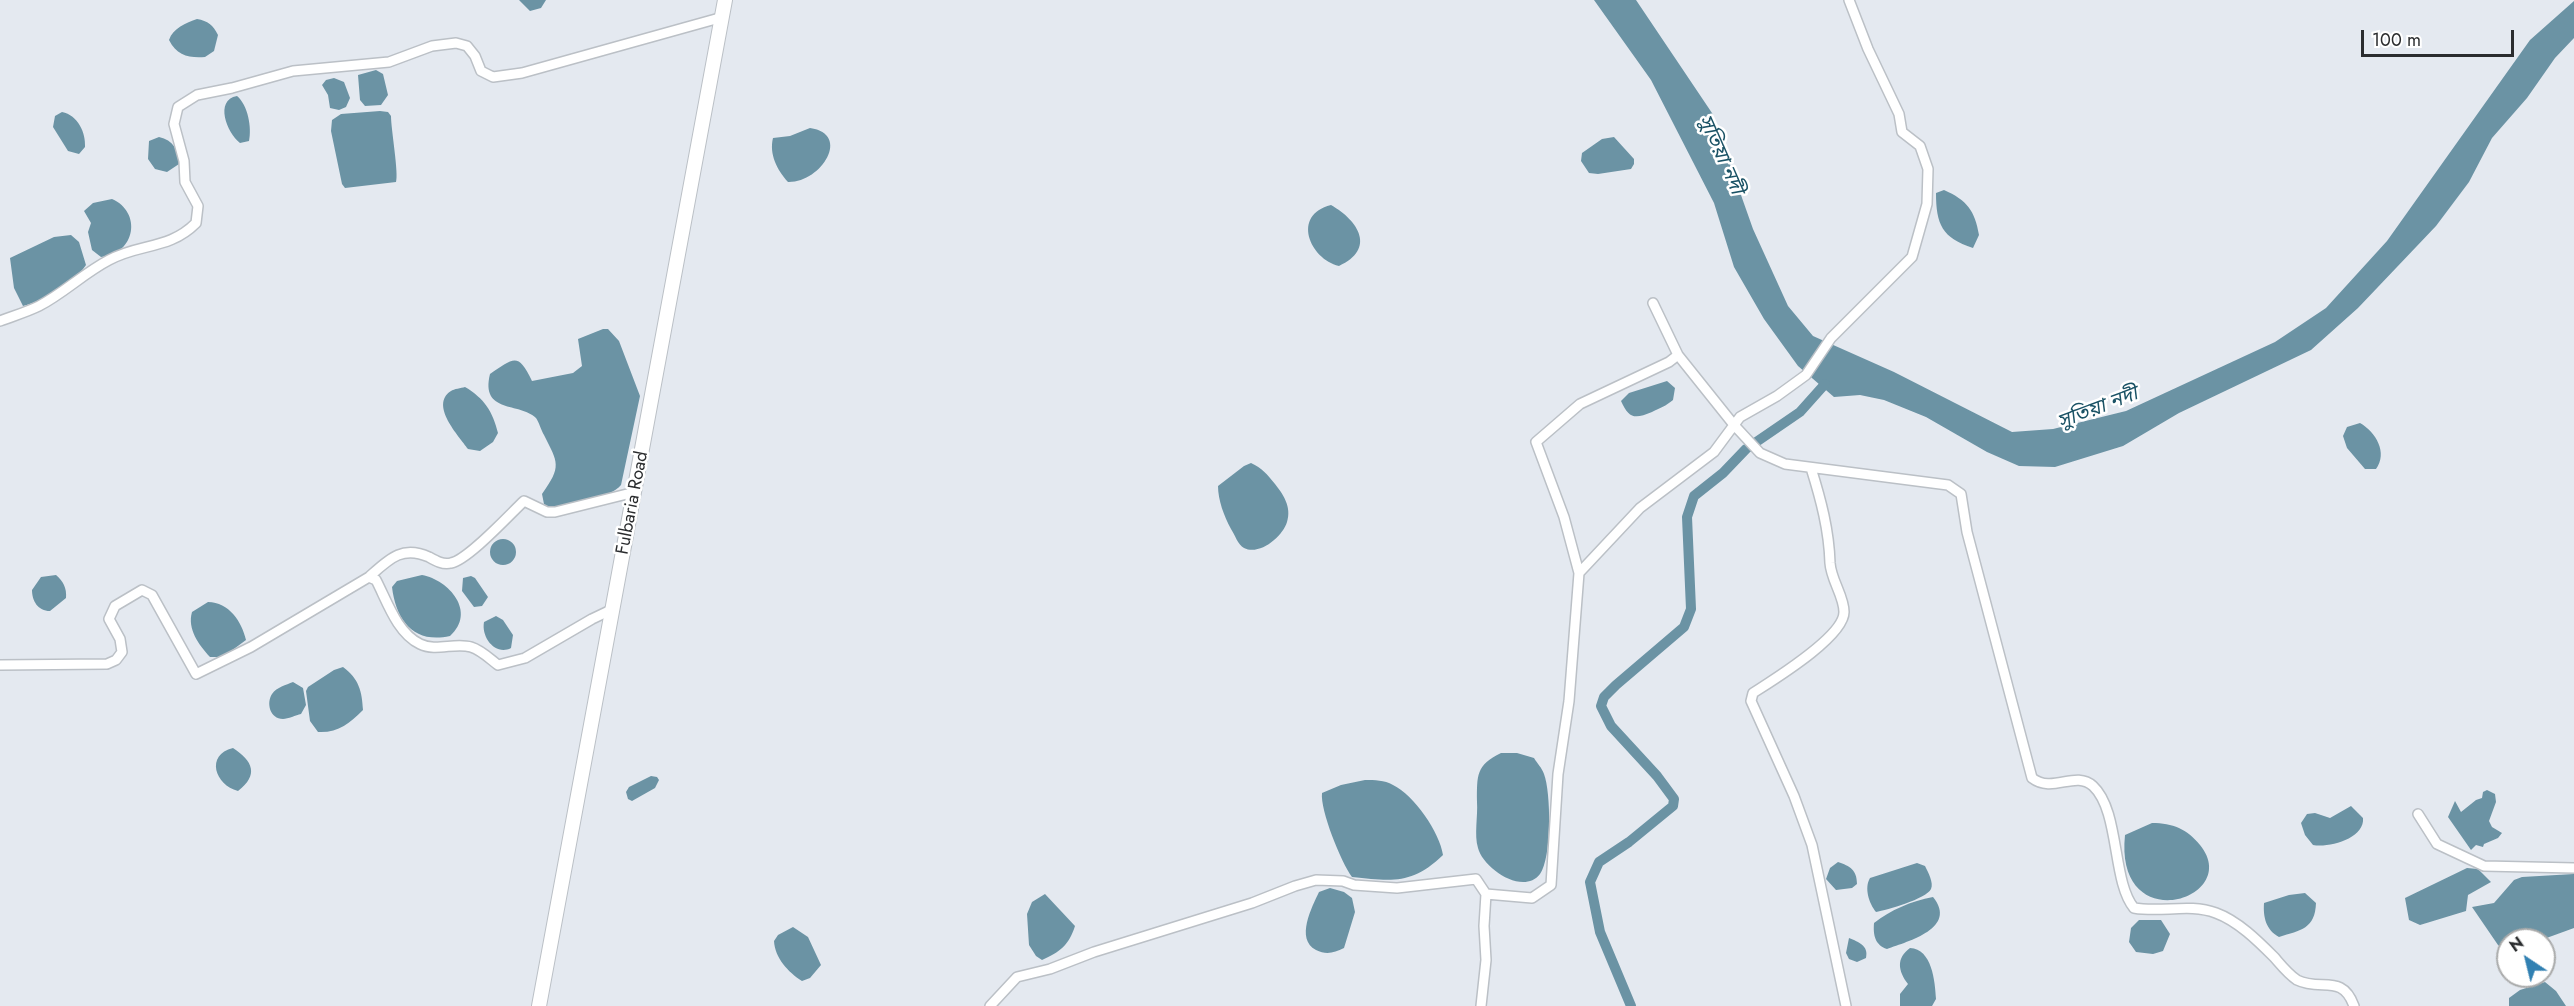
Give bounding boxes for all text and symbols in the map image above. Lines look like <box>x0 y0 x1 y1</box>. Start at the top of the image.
scale bar <box>2364 18 2517 56</box>
text: 100 m <box>2372 27 2421 53</box>
water label: সুতিয়া নদী <box>1692 112 1748 198</box>
water label: সুতিয়া নদী <box>2054 383 2142 435</box>
street label: Fulbaria Road <box>612 449 654 557</box>
north arrow <box>2496 928 2556 988</box>
text: N <box>2505 931 2528 958</box>

